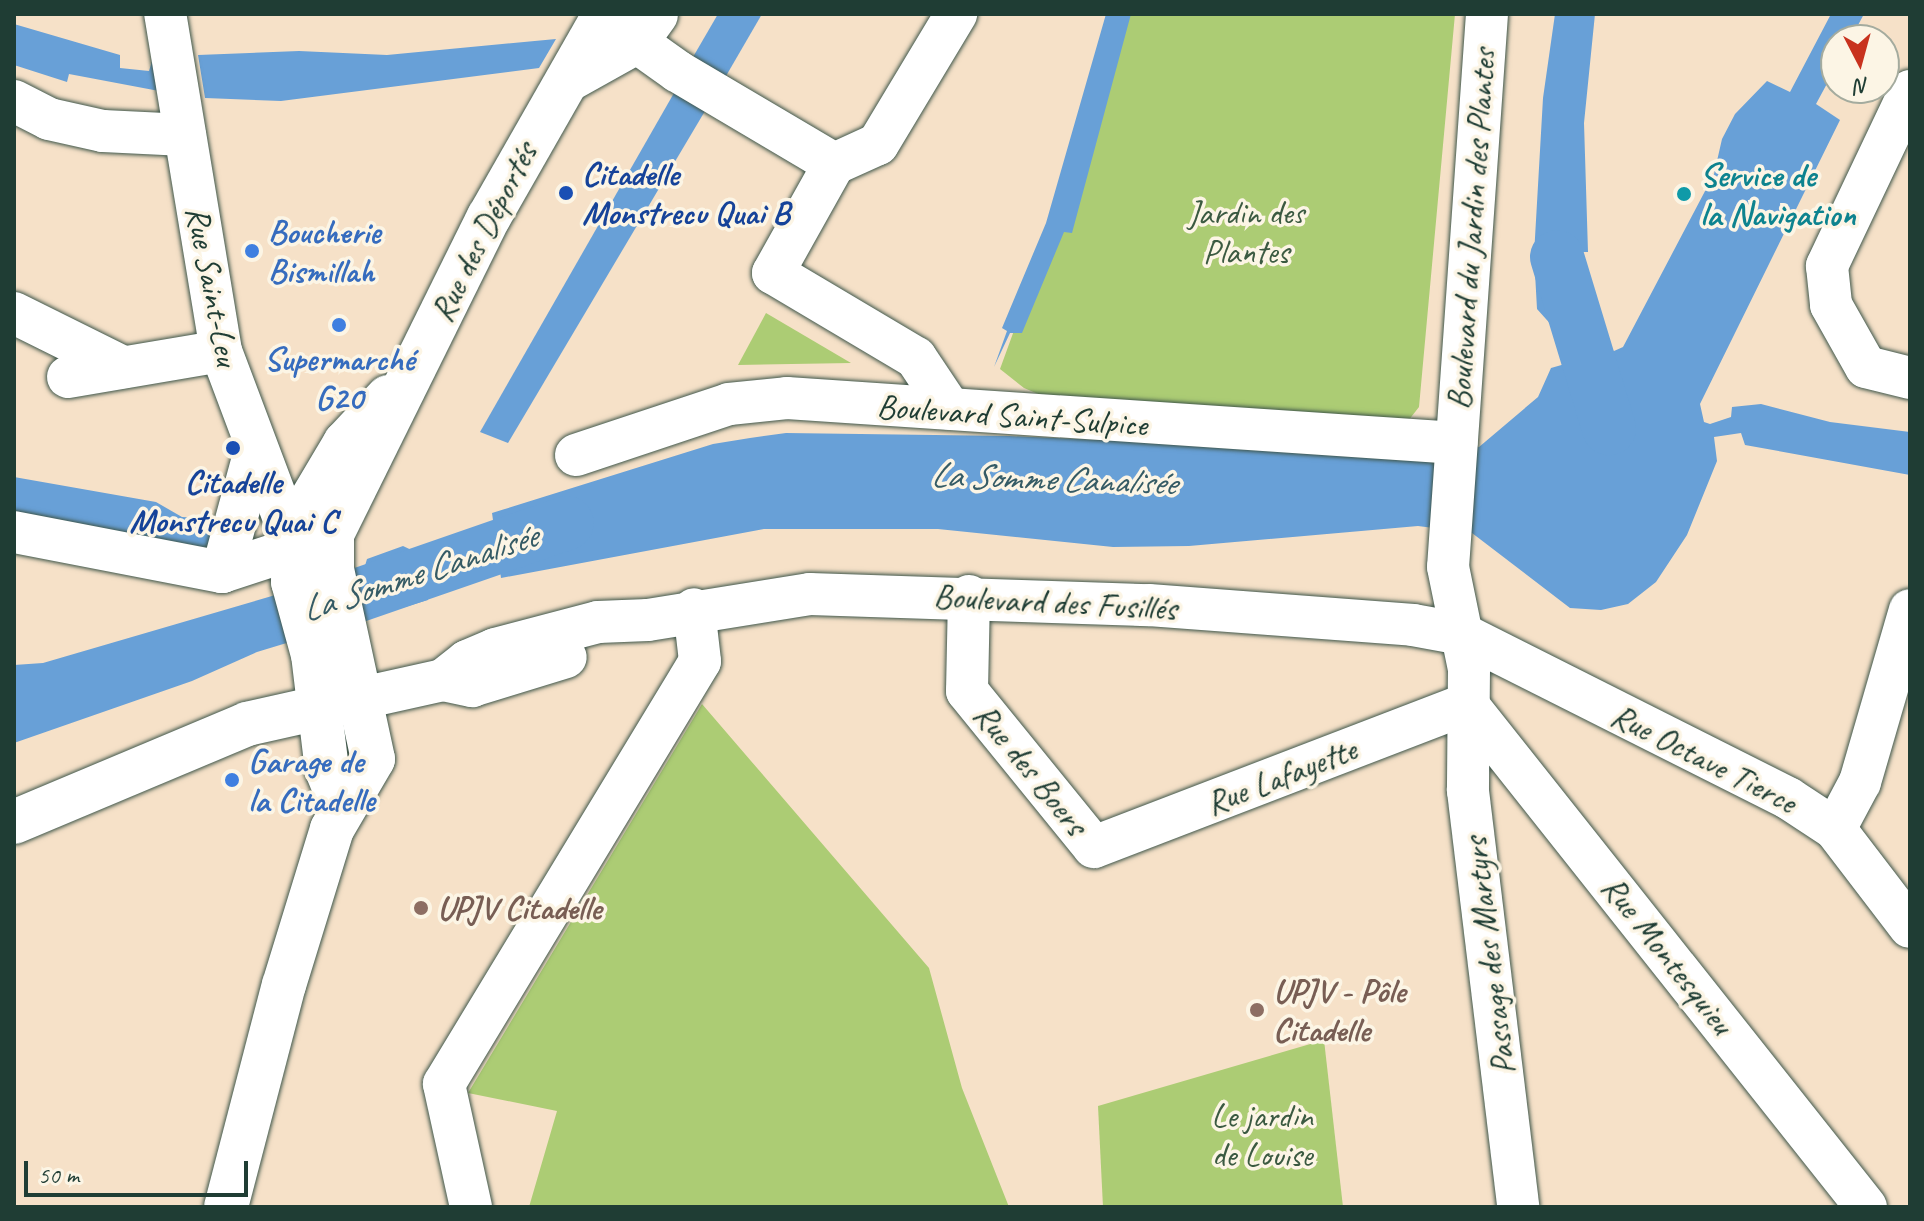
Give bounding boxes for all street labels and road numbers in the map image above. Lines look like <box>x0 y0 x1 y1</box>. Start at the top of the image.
street label: Boulevard du Jardin des Plantes <box>1438 46 1504 412</box>
street label: Rue des Déportés <box>421 136 545 328</box>
street label: Rue Saint-Leu <box>177 202 249 370</box>
street label: Boulevard Saint-Sulpice <box>875 385 1149 445</box>
street label: Boulevard des Fusillés <box>933 575 1177 629</box>
street label: Rue Octave Tierce <box>1604 694 1804 822</box>
street label: Rue des Boers <box>965 695 1097 843</box>
street label: Rue Lafayette <box>1200 729 1362 823</box>
street label: Passage des Martyrs <box>1454 834 1524 1078</box>
street label: Rue Montesquieu <box>1593 868 1743 1042</box>

